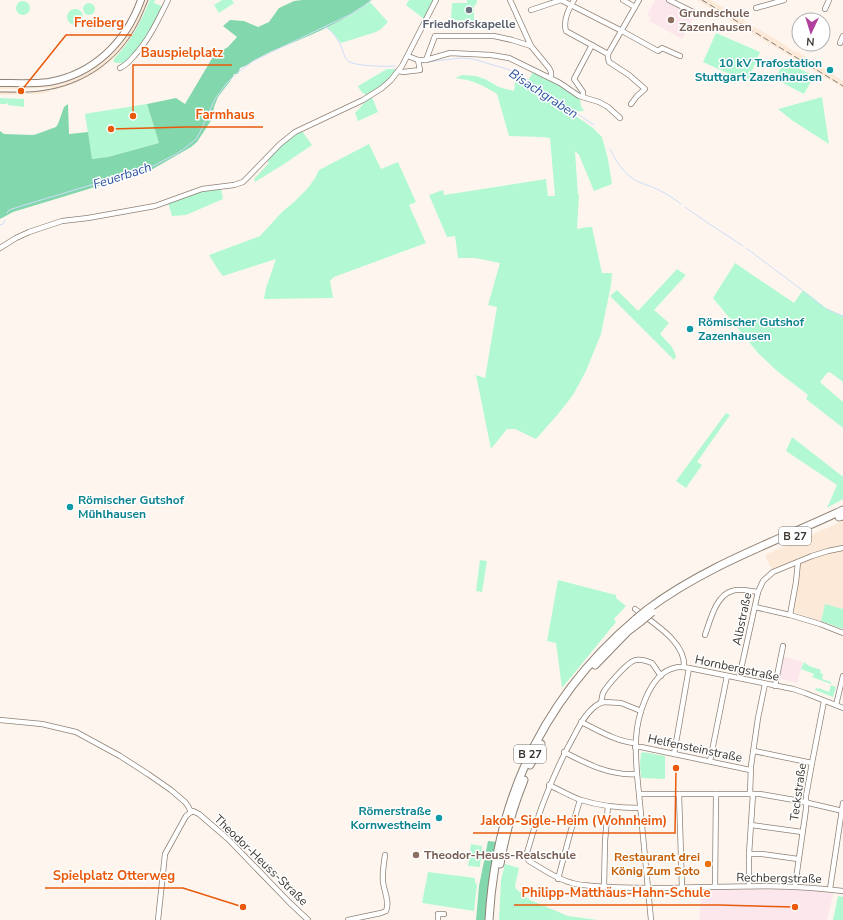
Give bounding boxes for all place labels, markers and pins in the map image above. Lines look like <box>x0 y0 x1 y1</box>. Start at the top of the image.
marker: Friedhofskapelle <box>464 5 474 15</box>
place label: Grundschule Zazenhausen <box>679 5 752 35</box>
callout: Freiberg <box>66 10 132 35</box>
marker: Grundschule Zazenhausen <box>666 15 676 25</box>
place label: Friedhofskapelle <box>423 16 516 32</box>
callout: Bauspielplatz <box>133 40 232 65</box>
place label: 10 kV Trafostation Stuttgart Zazenhausen <box>695 55 822 85</box>
marker: 10 kV Trafostation Stuttgart Zazenhausen <box>825 65 835 75</box>
callout: Farmhaus <box>187 102 263 127</box>
place label: Römischer Gutshof Zazenhausen <box>698 314 805 344</box>
marker: Römischer Gutshof Zazenhausen <box>685 324 695 334</box>
place label: Römischer Gutshof Mühlhausen <box>78 492 185 522</box>
marker: Römischer Gutshof Mühlhausen <box>65 502 75 512</box>
place label: Römerstraße Kornwestheim <box>350 803 431 833</box>
callout: Jakob-Sigle-Heim (Wohnheim) <box>473 808 675 833</box>
marker: Römerstraße Kornwestheim <box>434 813 444 823</box>
place label: Theodor-Heuss-Realschule <box>424 847 576 863</box>
place label: Restaurant drei König Zum Soto <box>611 849 700 879</box>
marker: Theodor-Heuss-Realschule <box>411 850 421 860</box>
marker: Restaurant drei König Zum Soto <box>703 859 713 869</box>
callout: Spielplatz Otterweg <box>45 863 183 888</box>
callout: Philipp-Matthäus-Hahn-Schule <box>514 880 719 905</box>

